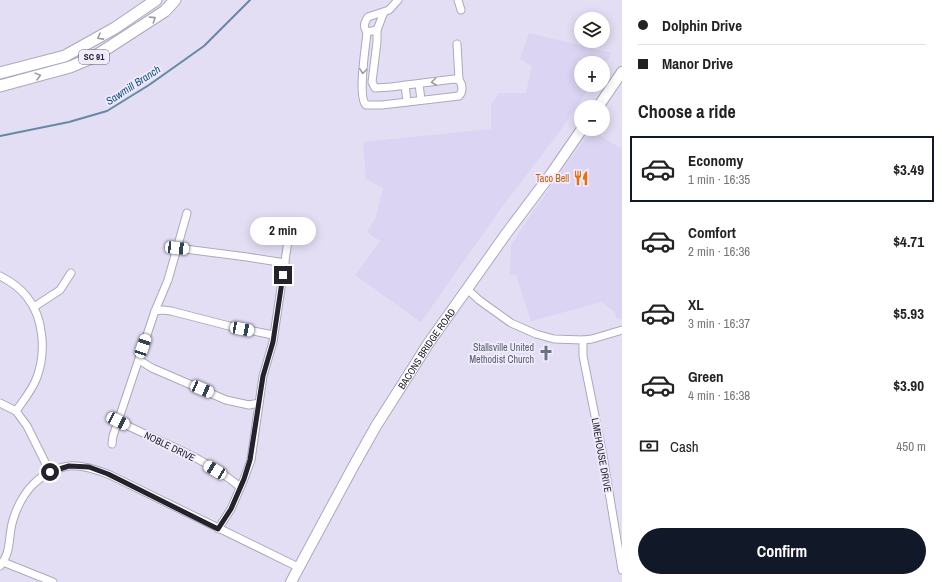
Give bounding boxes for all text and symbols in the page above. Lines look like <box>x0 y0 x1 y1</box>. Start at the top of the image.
map controls <box>574 12 610 136</box>
button: layers <box>574 12 610 48</box>
text: Dolphin Drive <box>662 15 742 36</box>
one-way arrow <box>149 16 156 23</box>
one-way arrow <box>96 32 104 39</box>
road number: SC 91 <box>79 50 109 64</box>
text: Manor Drive <box>662 53 733 74</box>
button: + <box>574 56 610 92</box>
water label: Sawmill Branch <box>103 62 163 108</box>
one-way arrow <box>359 68 368 74</box>
one-way arrow <box>34 72 41 81</box>
one-way arrow <box>431 77 437 86</box>
text: Choose a ride <box>638 99 736 124</box>
button: − <box>574 100 610 136</box>
text: Economy <box>688 150 743 171</box>
icon: car <box>640 151 676 187</box>
text: $3.49 <box>893 159 924 180</box>
restaurant icon: Taco Bell <box>572 169 590 187</box>
text: 1 min · 16:35 <box>688 171 750 188</box>
place label: Taco Bell <box>536 172 569 185</box>
callout: 2 min <box>250 217 316 245</box>
text: 2 min <box>269 222 297 239</box>
text: Comfort <box>688 222 736 243</box>
icon: car <box>640 223 676 259</box>
text: $4.71 <box>893 231 924 252</box>
car <box>164 241 190 255</box>
text: 2 min · 16:36 <box>688 243 750 260</box>
route end <box>274 266 292 284</box>
text: XL <box>688 294 704 315</box>
icon: car <box>640 295 676 331</box>
text: $5.93 <box>893 303 924 324</box>
street label: BACONS BRIDGE ROAD <box>395 306 458 392</box>
text: 3 min · 16:37 <box>688 315 750 332</box>
car <box>229 321 255 337</box>
car <box>133 333 153 359</box>
place label: Stallsville United Methodist Church <box>469 341 534 366</box>
church icon: Stallsville United Methodist Church <box>537 344 555 362</box>
text: Green <box>688 366 724 387</box>
icon: car <box>640 367 676 403</box>
text: $3.90 <box>893 375 924 396</box>
car <box>189 379 215 399</box>
text: 4 min · 16:38 <box>688 387 750 404</box>
car <box>105 410 131 432</box>
street label: LIMEHOUSE DRIVE <box>589 417 614 493</box>
street label: NOBLE DRIVE <box>142 429 197 464</box>
icon: cash <box>638 435 660 457</box>
text: Cash <box>670 436 699 457</box>
text: 450 m <box>896 438 926 455</box>
car <box>202 459 228 481</box>
route start <box>41 463 59 481</box>
button: Confirm <box>638 528 926 574</box>

